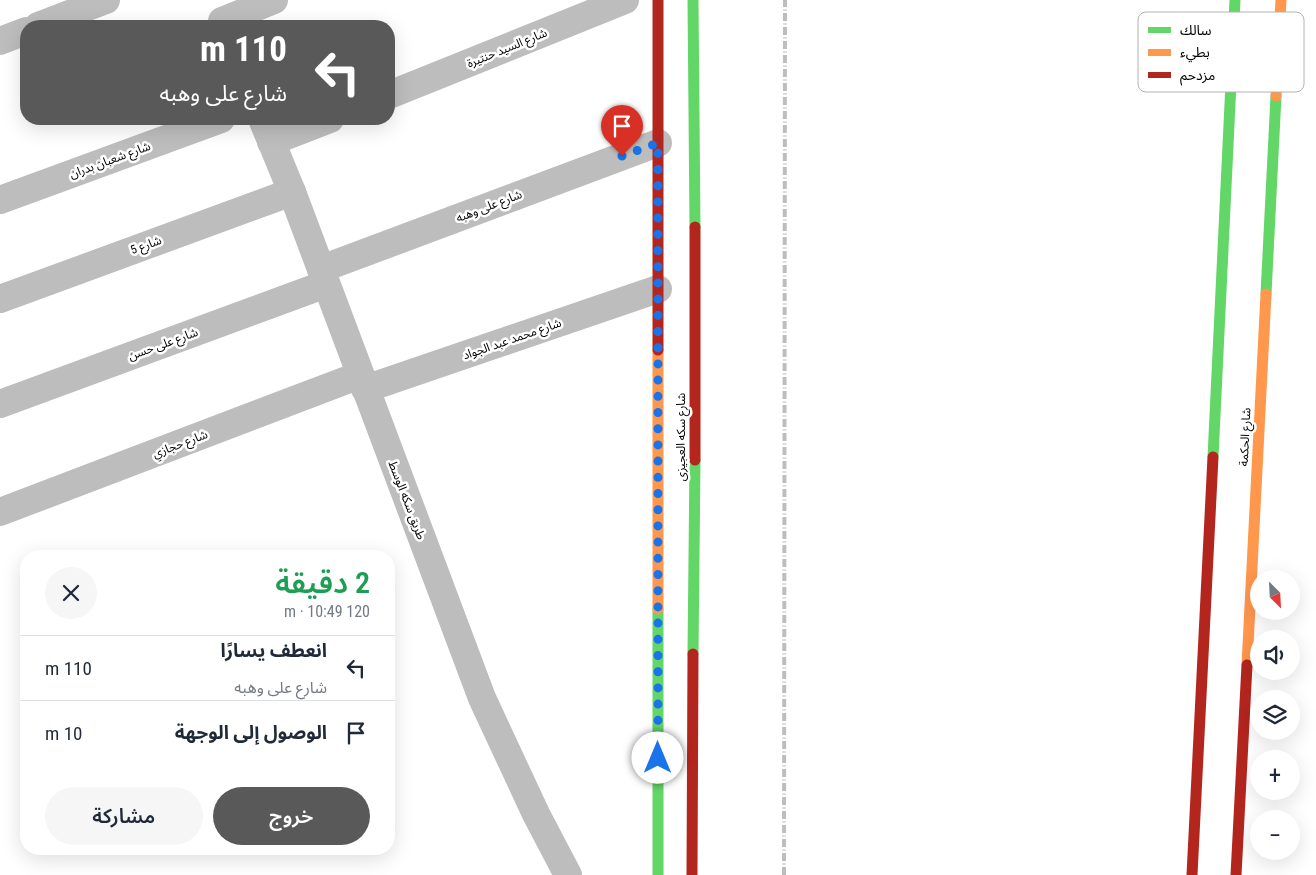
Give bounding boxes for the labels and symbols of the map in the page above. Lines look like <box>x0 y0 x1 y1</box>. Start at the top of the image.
legend <box>1138 12 1304 92</box>
text: سالك <box>1180 22 1212 38</box>
street label: شارع السيد حنتيرة <box>465 26 550 72</box>
text: بطيء <box>1180 44 1210 63</box>
text: مزدحم <box>1180 67 1215 86</box>
pin <box>601 105 643 156</box>
street label: شارع شعبان بدران <box>68 139 153 183</box>
street label: شارع على وهبه <box>454 187 525 227</box>
street label: شارع 5 <box>129 233 164 259</box>
street label: شارع محمد عبد الجواد <box>461 316 564 364</box>
street label: شارع على حسن <box>126 325 201 365</box>
street label: شارع سكه العجيزى <box>674 393 690 481</box>
street label: شارع الحكمة <box>1236 407 1256 467</box>
street label: شارع حجازي <box>150 427 211 464</box>
street label: طريق سكه الوسط <box>385 458 429 542</box>
north arrow <box>1250 570 1300 620</box>
position arrow <box>631 731 683 783</box>

